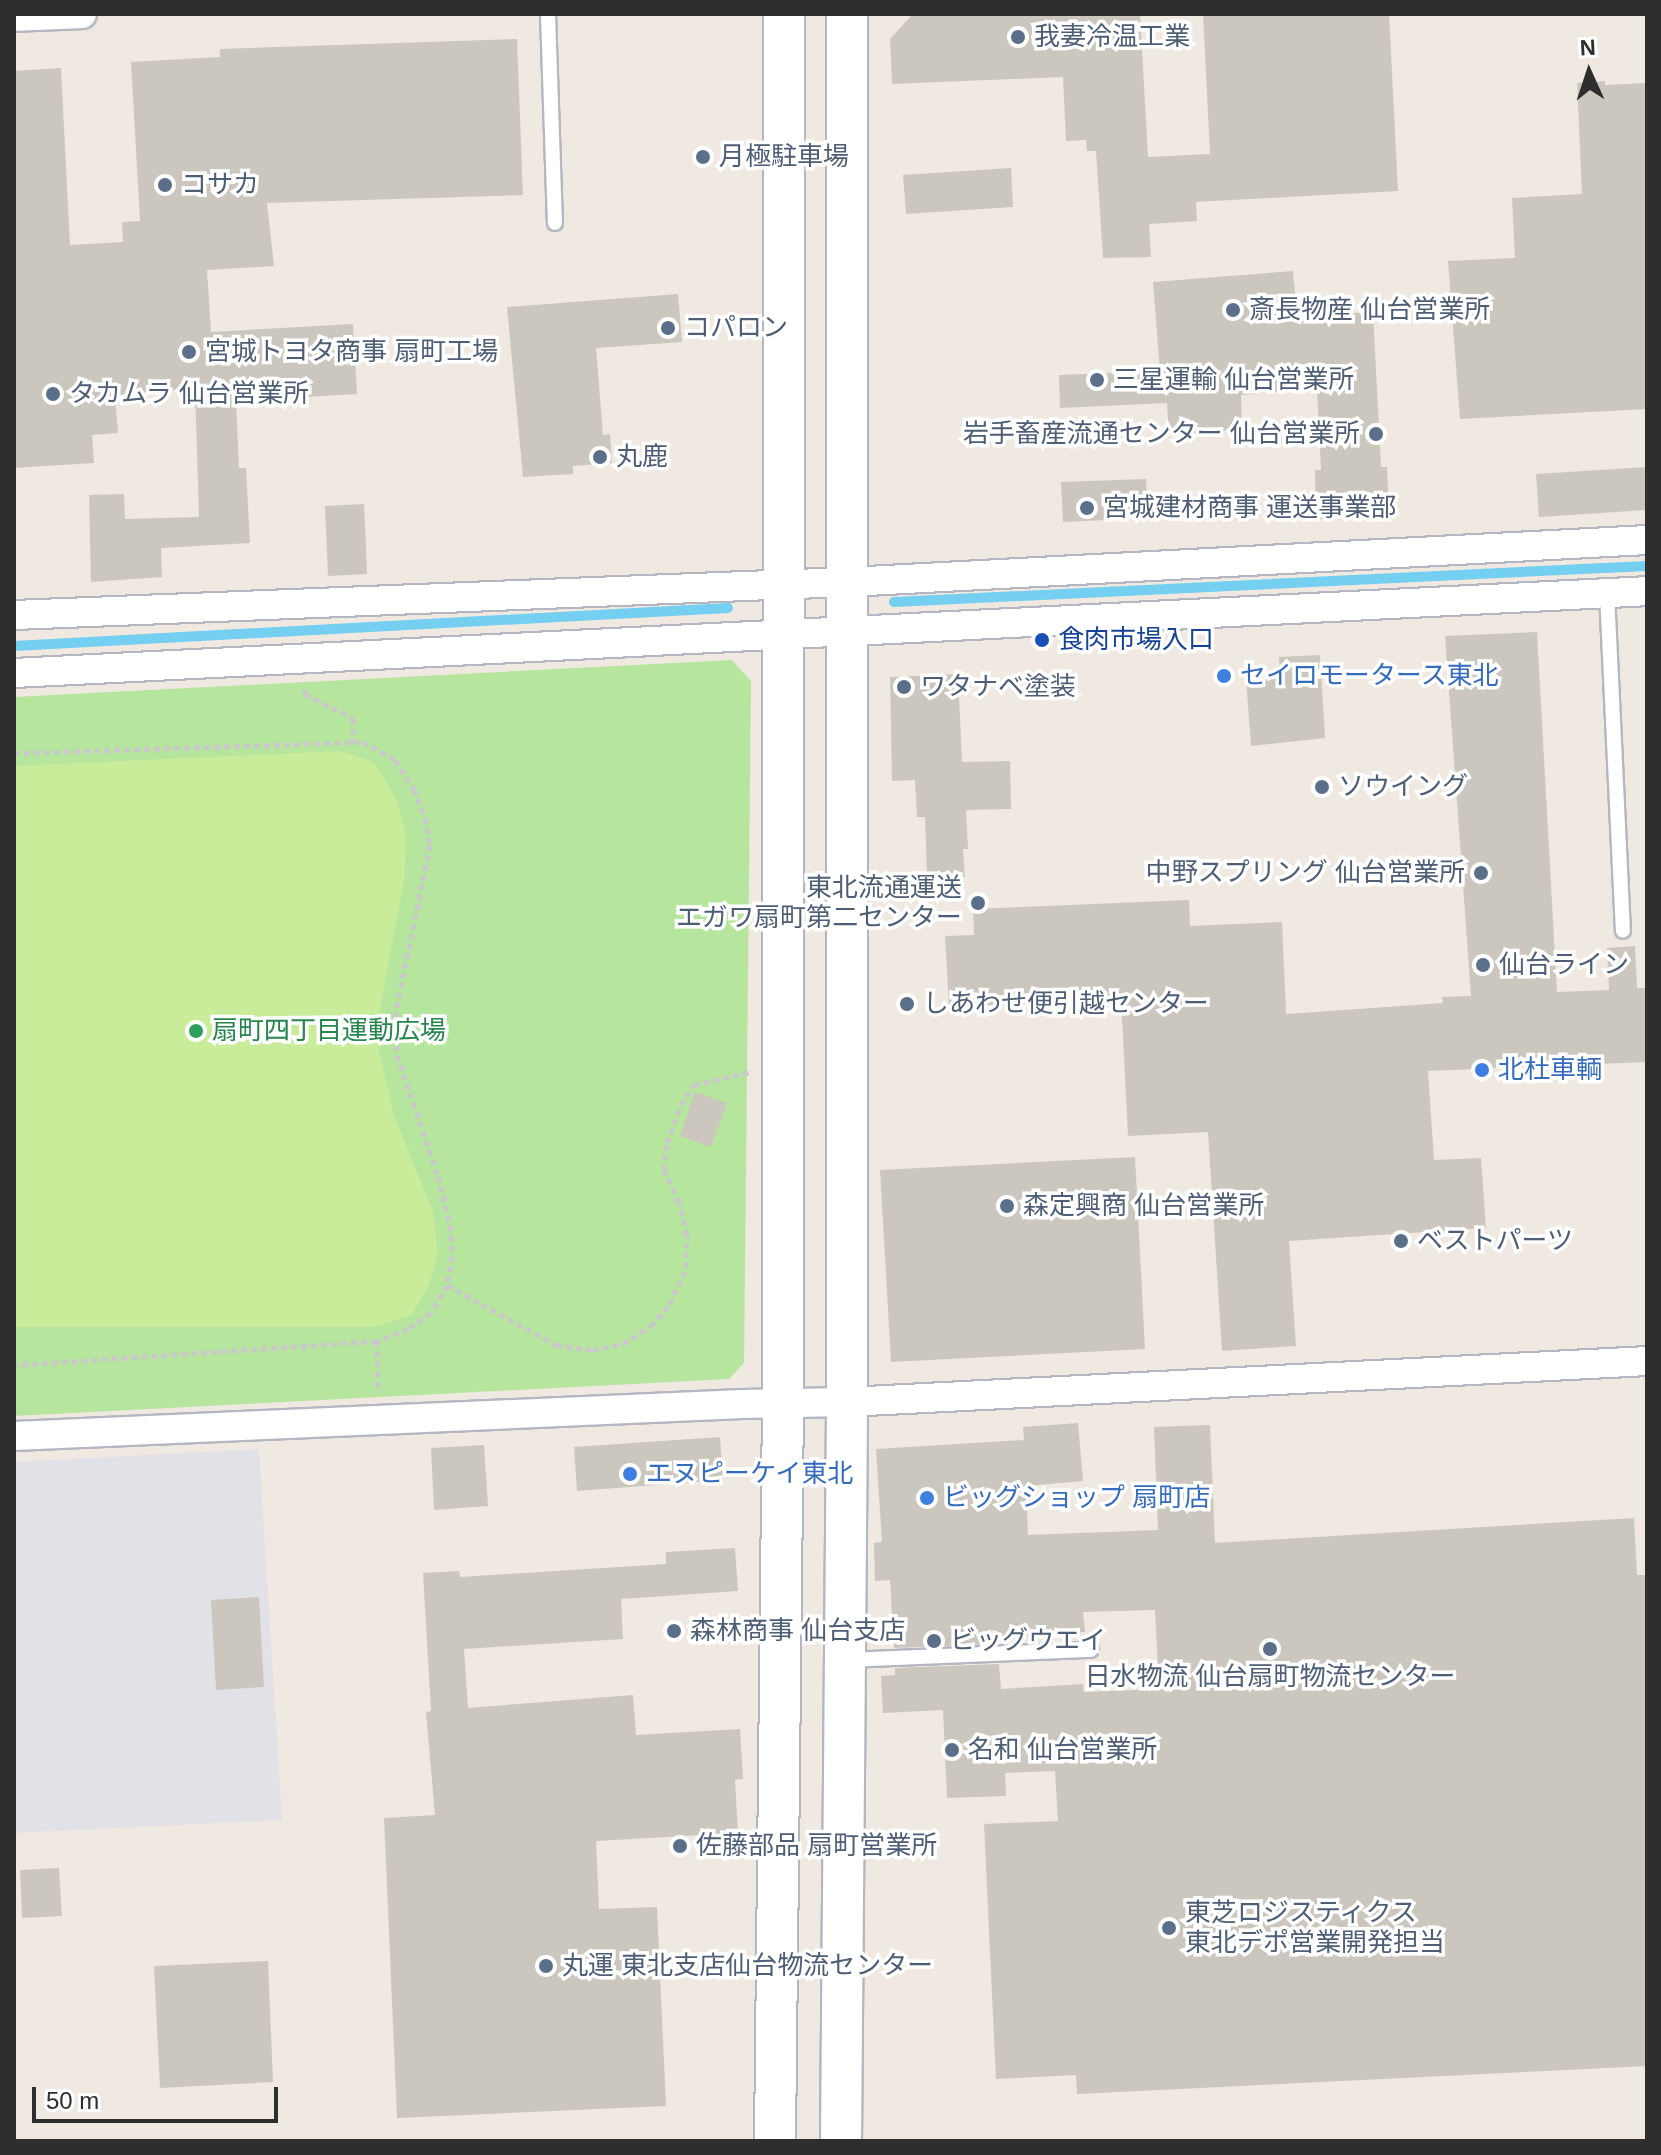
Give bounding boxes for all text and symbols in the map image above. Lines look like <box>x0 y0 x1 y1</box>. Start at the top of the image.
place label: 我妻冷温工業 <box>1034 21 1190 53</box>
marker: 我妻冷温工業 <box>1009 28 1027 46</box>
north arrow <box>1549 32 1629 112</box>
text: N <box>1579 35 1596 60</box>
place label: 月極駐車場 <box>719 141 849 173</box>
marker: 月極駐車場 <box>694 148 712 166</box>
place label: コサカ <box>181 169 259 201</box>
marker: コサカ <box>156 176 174 194</box>
place label: 斎長物産 仙台営業所 <box>1249 294 1490 326</box>
marker: 斎長物産 仙台営業所 <box>1224 301 1242 319</box>
place label: コパロン <box>684 312 788 344</box>
marker: コパロン <box>659 319 677 337</box>
place label: 宮城トヨタ商事 扇町工場 <box>205 336 498 368</box>
marker: 宮城トヨタ商事 扇町工場 <box>180 343 198 361</box>
place label: 三星運輸 仙台営業所 <box>1113 364 1354 396</box>
marker: 三星運輸 仙台営業所 <box>1088 371 1106 389</box>
place label: タカムラ 仙台営業所 <box>69 378 310 410</box>
marker: タカムラ 仙台営業所 <box>44 385 62 403</box>
place label: 岩手畜産流通センター 仙台営業所 <box>963 418 1360 450</box>
marker: 岩手畜産流通センター 仙台営業所 <box>1367 425 1385 443</box>
place label: 丸鹿 <box>616 441 668 473</box>
marker: 丸鹿 <box>591 448 609 466</box>
place label: 宮城建材商事 運送事業部 <box>1103 492 1396 524</box>
marker: 宮城建材商事 運送事業部 <box>1078 499 1096 517</box>
place label: 食肉市場入口 <box>1058 624 1214 656</box>
marker: 食肉市場入口 <box>1033 631 1051 649</box>
place label: セイロモータース東北 <box>1240 660 1500 692</box>
marker: セイロモータース東北 <box>1215 667 1233 685</box>
place label: ワタナベ塗装 <box>920 671 1076 703</box>
marker: ワタナベ塗装 <box>895 678 913 696</box>
place label: ソウイング <box>1338 771 1468 803</box>
marker: ソウイング <box>1313 778 1331 796</box>
place label: 中野スプリング 仙台営業所 <box>1146 857 1465 889</box>
marker: 中野スプリング 仙台営業所 <box>1472 864 1490 882</box>
place label: 東北流通運送 エガワ扇町第二センター <box>676 872 962 934</box>
marker: 東北流通運送 エガワ扇町第二センター <box>969 894 987 912</box>
place label: 仙台ライン <box>1499 949 1629 981</box>
marker: 仙台ライン <box>1474 956 1492 974</box>
place label: しあわせ便引越センター <box>923 988 1209 1020</box>
marker: しあわせ便引越センター <box>898 995 916 1013</box>
place label: 扇町四丁目運動広場 <box>212 1015 446 1047</box>
marker: 扇町四丁目運動広場 <box>187 1022 205 1040</box>
place label: 北杜車輌 <box>1498 1054 1602 1086</box>
marker: 北杜車輌 <box>1473 1061 1491 1079</box>
place label: 森定興商 仙台営業所 <box>1023 1190 1264 1222</box>
marker: 森定興商 仙台営業所 <box>998 1197 1016 1215</box>
place label: ベストパーツ <box>1417 1225 1573 1257</box>
marker: ベストパーツ <box>1392 1232 1410 1250</box>
place label: エヌピーケイ東北 <box>646 1458 854 1490</box>
marker: エヌピーケイ東北 <box>621 1465 639 1483</box>
place label: ビッグショップ 扇町店 <box>943 1482 1210 1514</box>
marker: ビッグショップ 扇町店 <box>918 1489 936 1507</box>
place label: 森林商事 仙台支店 <box>690 1615 905 1647</box>
marker: 森林商事 仙台支店 <box>665 1622 683 1640</box>
place label: ビッグウエイ <box>950 1625 1106 1657</box>
marker: ビッグウエイ <box>925 1632 943 1650</box>
marker: 日水物流 仙台扇町物流センター <box>1261 1640 1279 1658</box>
place label: 日水物流 仙台扇町物流センター <box>1084 1661 1456 1693</box>
place label: 名和 仙台営業所 <box>968 1734 1157 1766</box>
marker: 名和 仙台営業所 <box>943 1741 961 1759</box>
place label: 佐藤部品 扇町営業所 <box>696 1830 937 1862</box>
marker: 佐藤部品 扇町営業所 <box>671 1837 689 1855</box>
place label: 東芝ロジスティクス 東北デポ営業開発担当 <box>1185 1897 1445 1958</box>
marker: 東芝ロジスティクス 東北デポ営業開発担当 <box>1160 1919 1178 1937</box>
place label: 丸運 東北支店仙台物流センター <box>562 1950 933 1982</box>
marker: 丸運 東北支店仙台物流センター <box>537 1957 555 1975</box>
scale bar <box>36 2071 282 2121</box>
text: 50 m <box>46 2087 99 2114</box>

